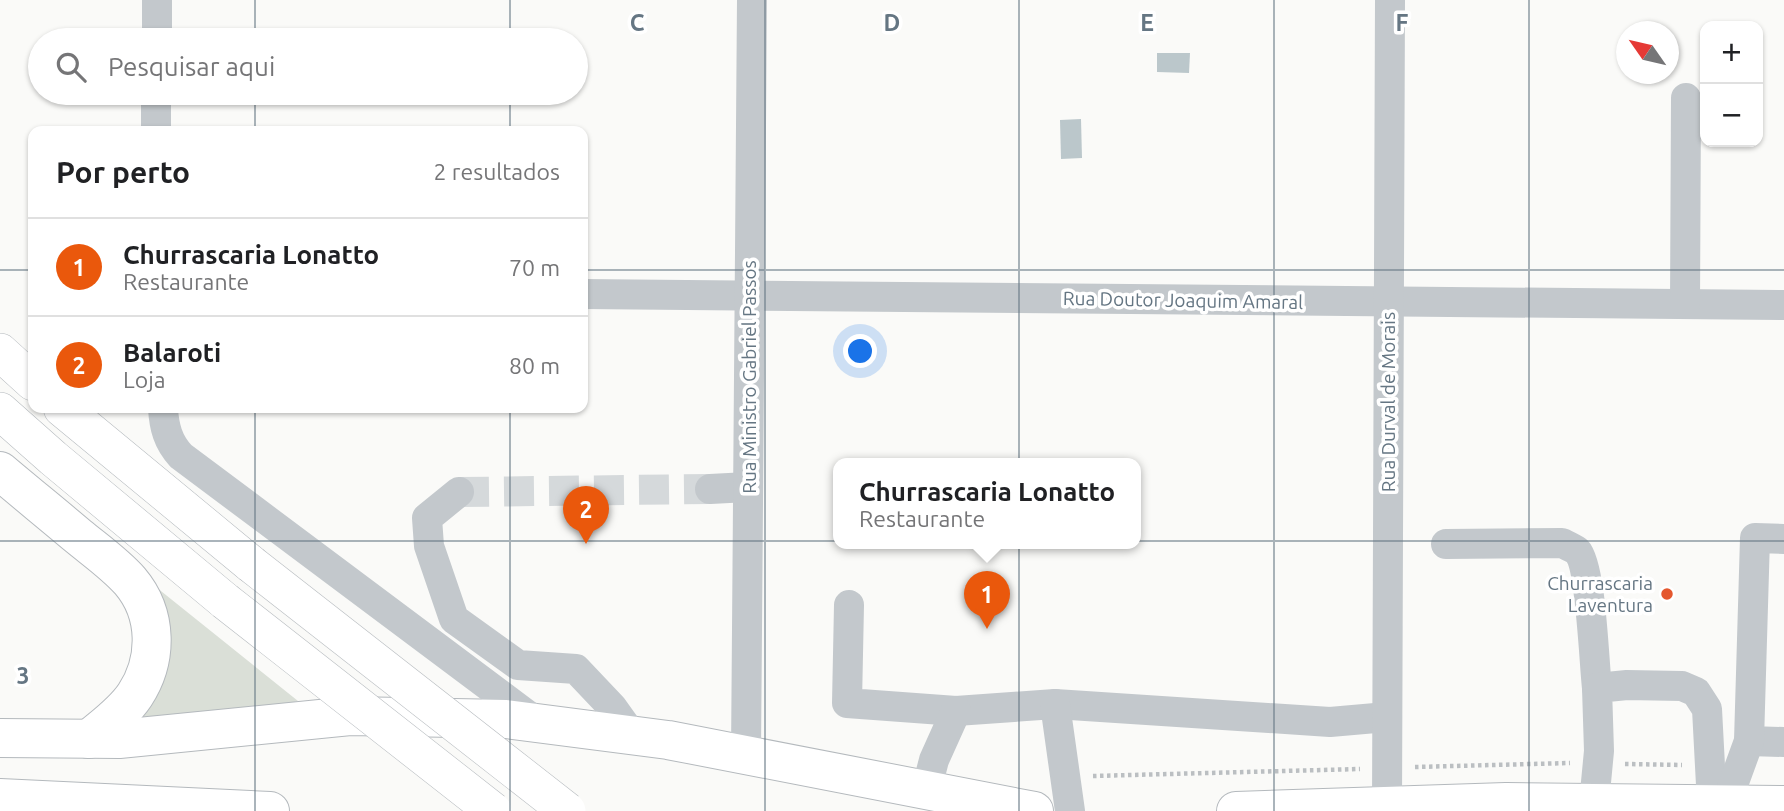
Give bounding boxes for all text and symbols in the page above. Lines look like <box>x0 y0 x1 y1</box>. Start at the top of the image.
text: C <box>630 10 645 35</box>
text: D <box>884 10 900 35</box>
text: E <box>1140 10 1154 35</box>
text: F <box>1396 10 1409 35</box>
north arrow <box>1616 21 1679 84</box>
map controls <box>1700 21 1763 147</box>
button: + <box>1700 21 1763 84</box>
search box <box>28 28 588 105</box>
icon: search <box>52 48 90 86</box>
text: Pesquisar aqui <box>108 52 275 81</box>
button: − <box>1700 84 1763 147</box>
text: Por perto <box>56 155 190 189</box>
text: 2 resultados <box>434 159 560 184</box>
text: Churrascaria Lonatto <box>123 240 379 269</box>
text: 1 <box>73 255 85 280</box>
text: 70 m <box>509 255 560 280</box>
street label: Rua Ministro Gabriel Passos <box>738 260 760 494</box>
text: Restaurante <box>123 269 249 294</box>
street label: Rua Doutor Joaquim Amaral <box>1063 287 1303 313</box>
street label: Rua Durval de Morais <box>1377 312 1399 492</box>
your location <box>843 334 877 368</box>
text: Balaroti <box>123 338 221 367</box>
text: 2 <box>73 353 85 378</box>
text: 80 m <box>509 353 560 378</box>
text: Loja <box>123 367 166 392</box>
popup <box>833 458 1141 549</box>
text: Churrascaria Lonatto <box>859 477 1115 506</box>
pin: 2 <box>563 486 609 544</box>
text: Restaurante <box>859 506 985 531</box>
pin: 1 <box>964 571 1010 629</box>
place label: Churrascaria Laventura <box>1547 572 1653 616</box>
marker: Churrascaria Laventura <box>1659 586 1675 602</box>
text: 3 <box>17 663 29 688</box>

